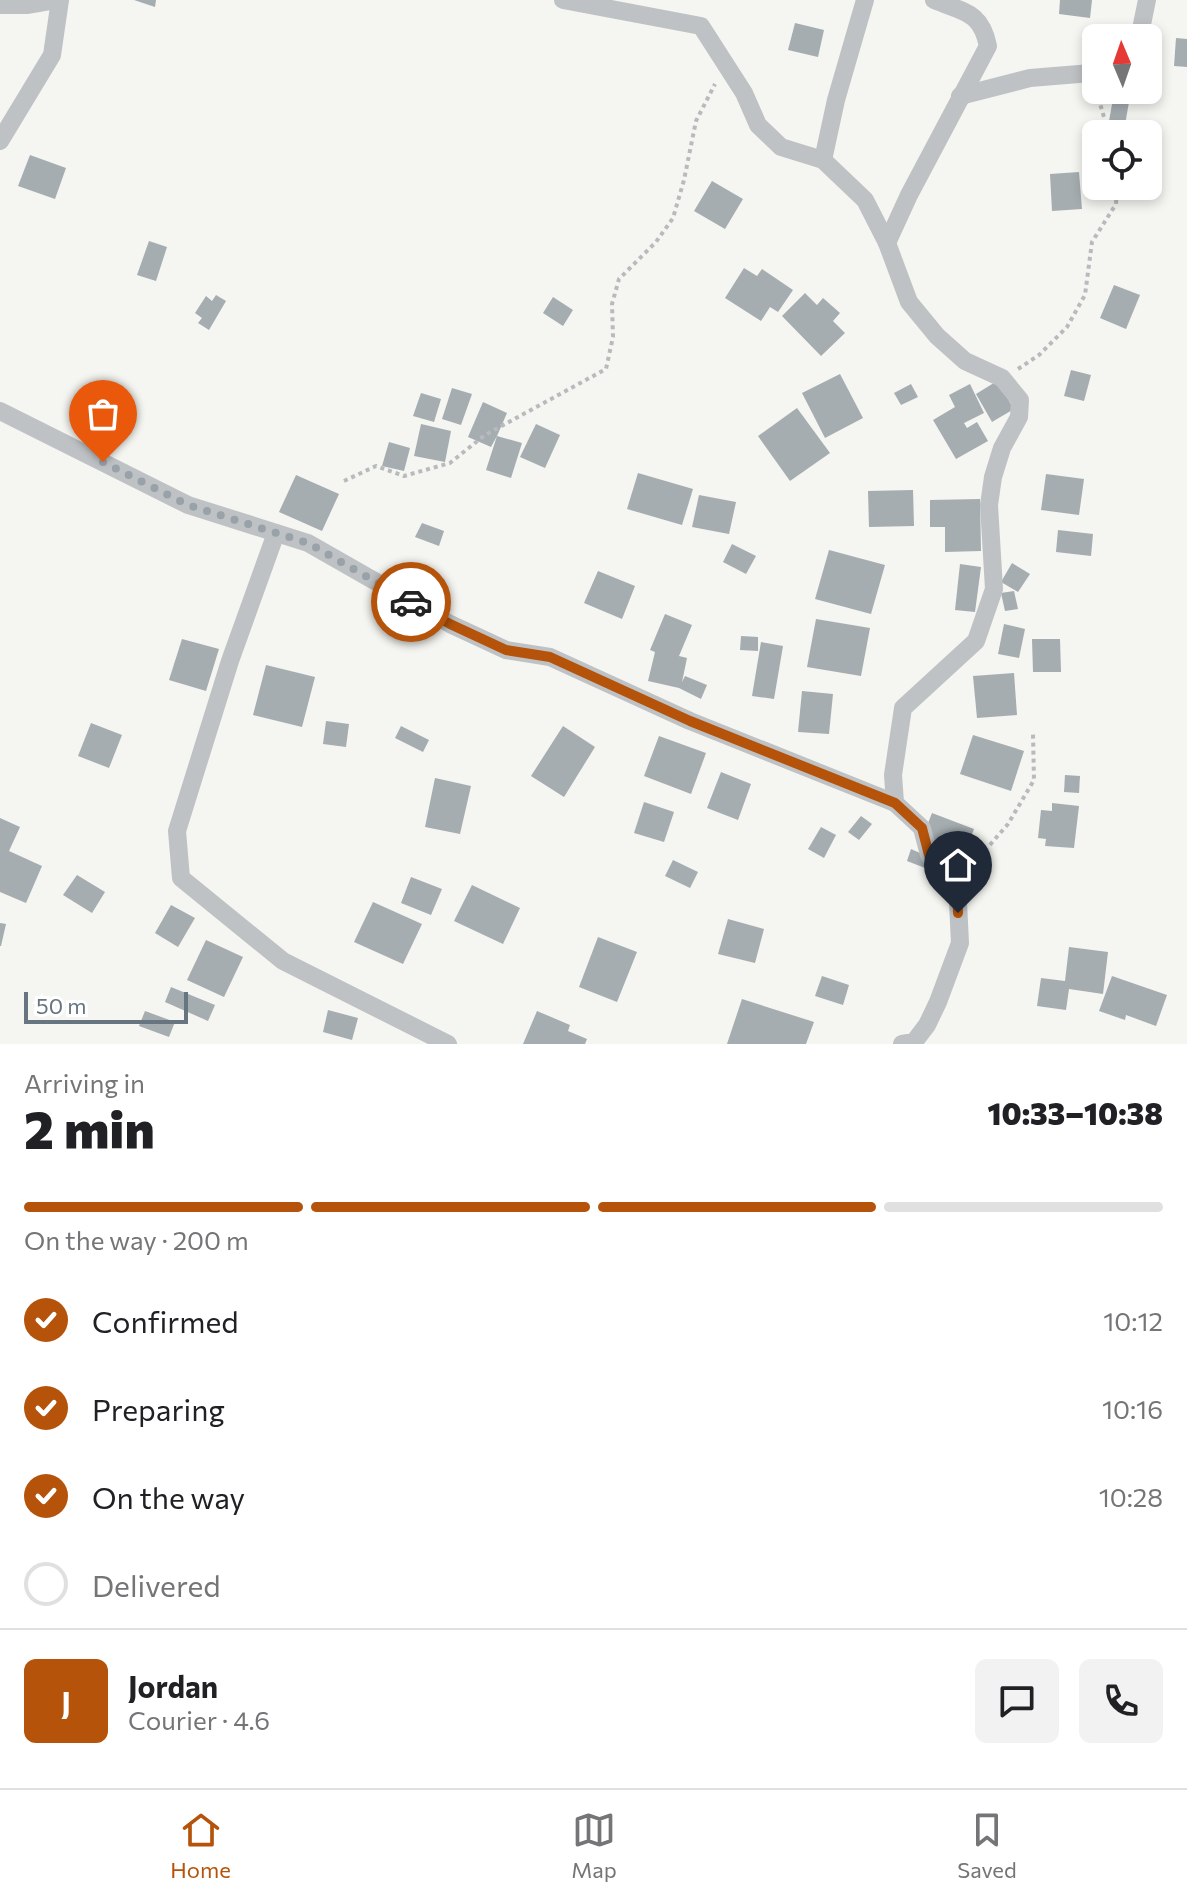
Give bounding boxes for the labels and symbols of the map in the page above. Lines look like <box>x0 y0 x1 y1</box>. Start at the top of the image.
north arrow <box>1082 24 1162 104</box>
pin <box>69 380 137 462</box>
courier <box>371 562 451 642</box>
pin <box>924 831 992 913</box>
scale bar <box>24 988 188 1024</box>

